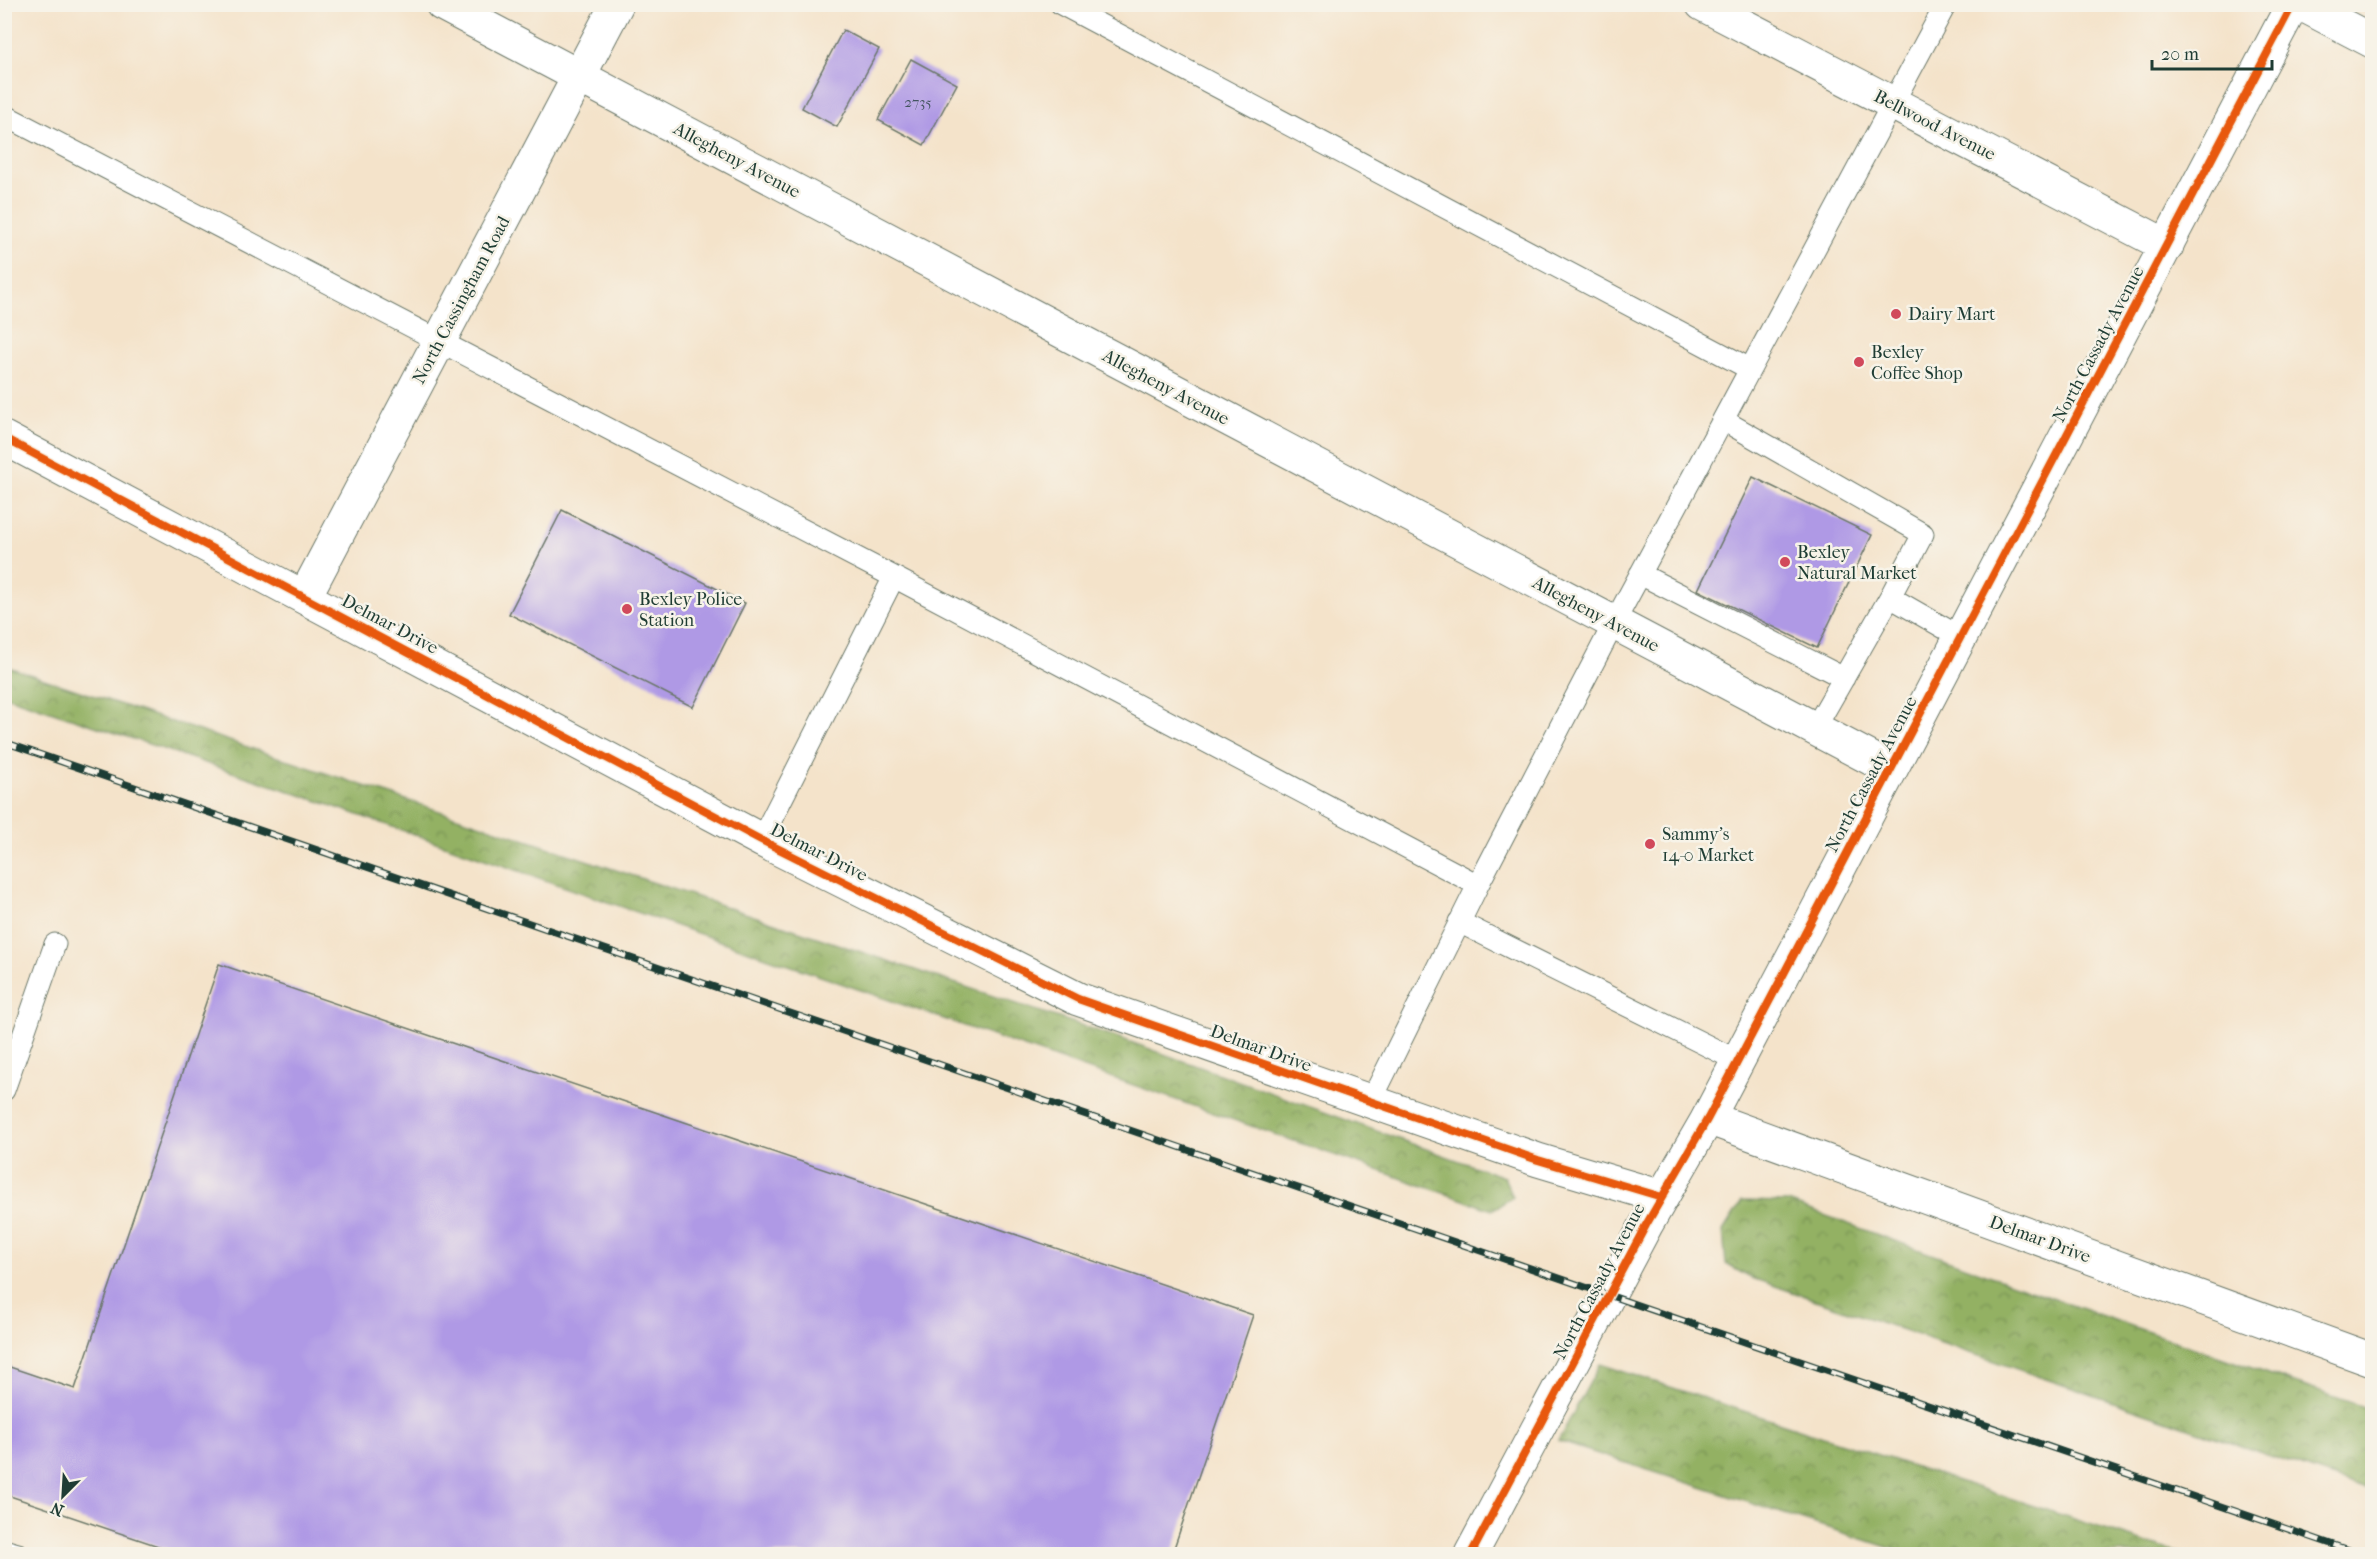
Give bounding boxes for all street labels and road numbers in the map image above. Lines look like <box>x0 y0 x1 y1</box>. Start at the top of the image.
street label: Bellwood Avenue <box>1871 86 1999 165</box>
street label: Allegheny Avenue <box>669 118 804 203</box>
street label: North Cassingham Road <box>408 213 515 388</box>
street label: North Cassady Avenue <box>2048 263 2149 426</box>
street label: Allegheny Avenue <box>1098 345 1233 430</box>
street label: Allegheny Avenue <box>1528 572 1663 657</box>
street label: Delmar Drive <box>338 590 442 659</box>
street label: North Cassady Avenue <box>1821 693 1922 856</box>
street label: Delmar Drive <box>767 819 871 886</box>
street label: Delmar Drive <box>1207 1020 1314 1077</box>
street label: North Cassady Avenue <box>1549 1200 1650 1363</box>
street label: Delmar Drive <box>1986 1211 2093 1268</box>

